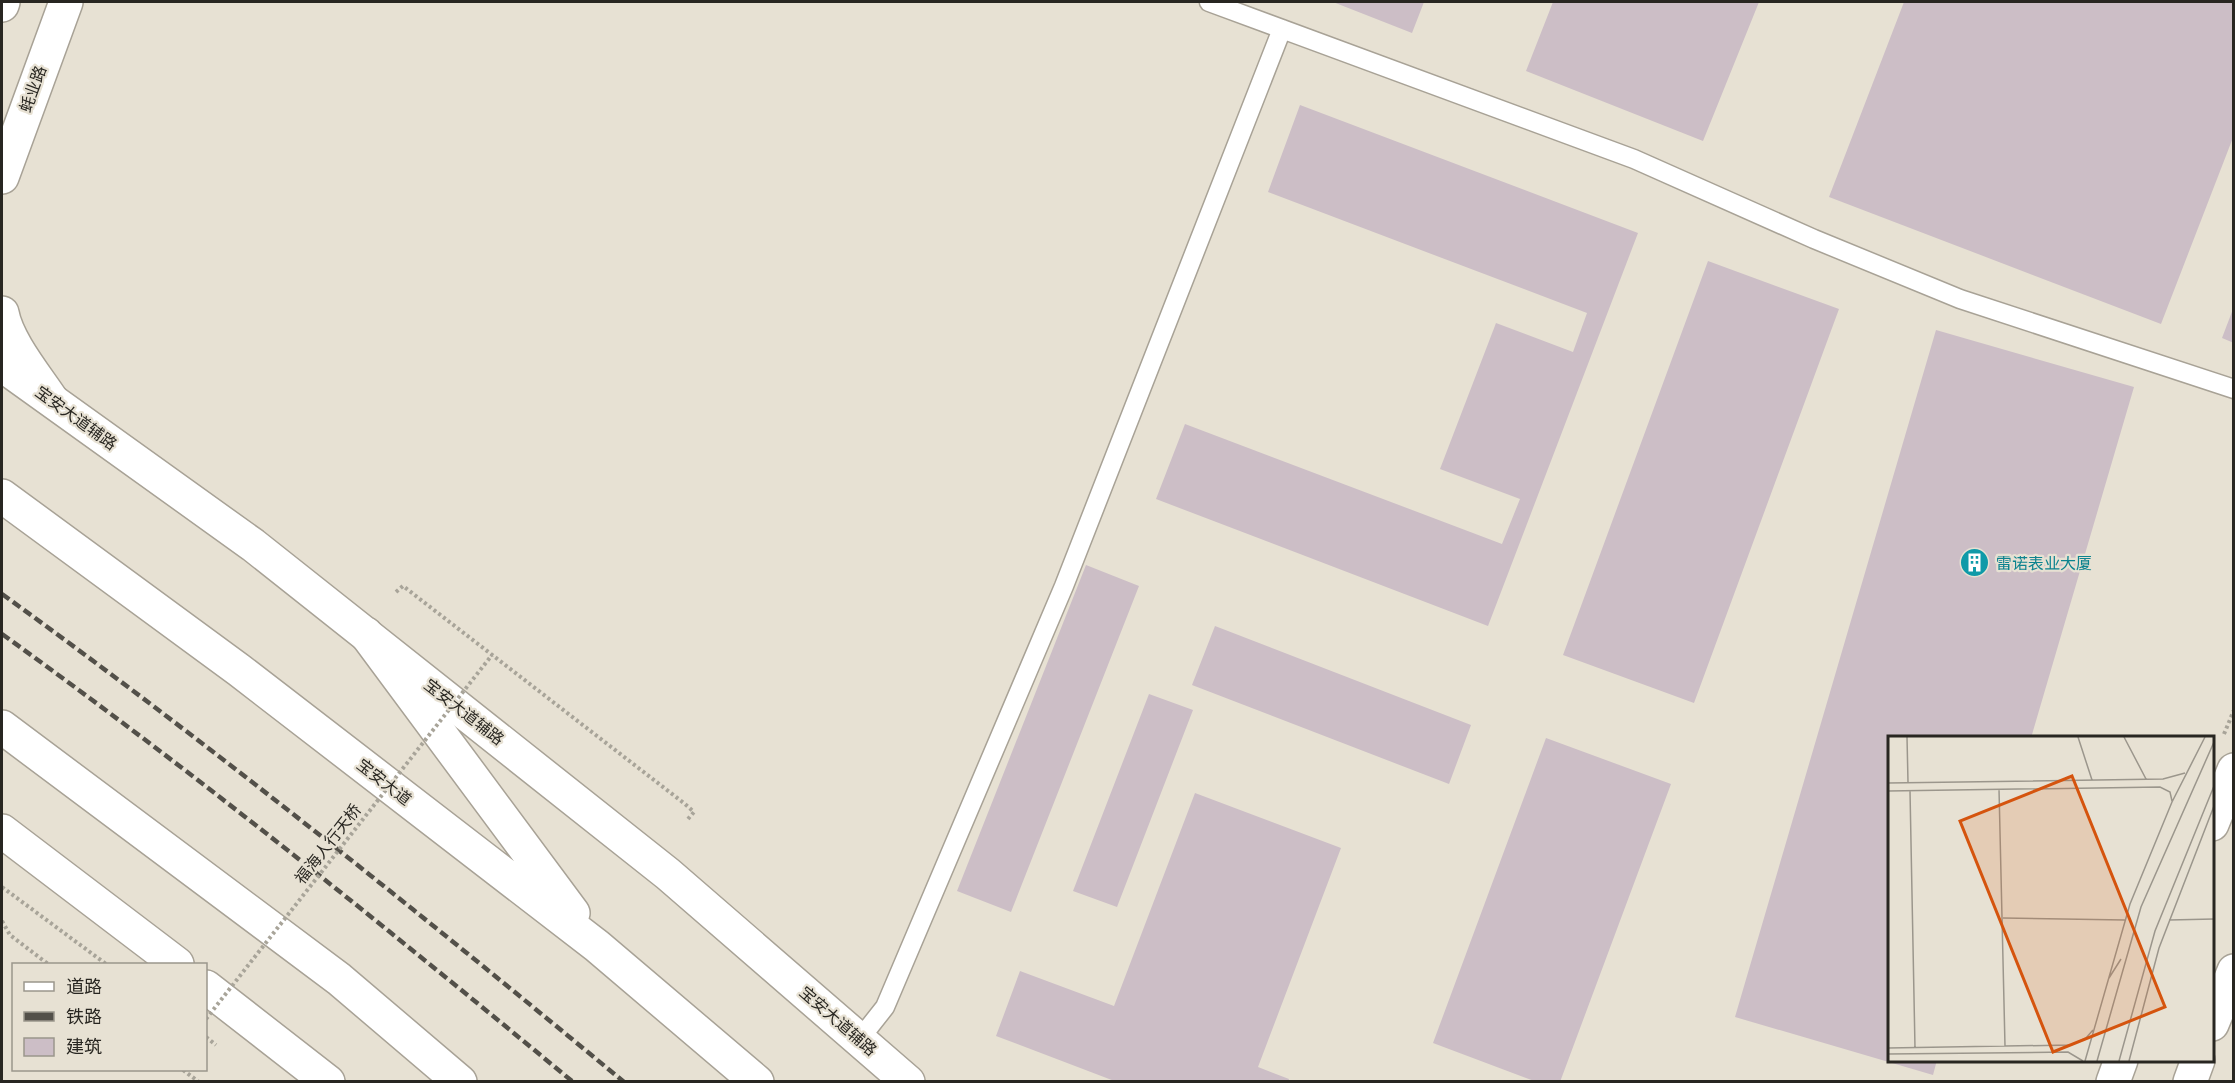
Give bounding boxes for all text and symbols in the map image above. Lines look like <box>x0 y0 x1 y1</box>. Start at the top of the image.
street label: 蚝业路 <box>17 64 49 114</box>
street label: 宝安大道辅路 <box>32 383 120 453</box>
building icon: 雷诺表业大厦 <box>1959 547 1991 579</box>
place label: 雷诺表业大厦 <box>1996 555 2092 572</box>
street label: 宝安大道辅路 <box>421 676 507 748</box>
inset map <box>1888 736 2214 1062</box>
street label: 宝安大道 <box>354 756 414 808</box>
street label: 福海人行天桥 <box>292 801 364 887</box>
legend <box>12 963 207 1071</box>
text: 道路 <box>66 977 102 997</box>
street label: 宝安大道辅路 <box>796 983 880 1059</box>
text: 铁路 <box>66 1007 102 1027</box>
text: 建筑 <box>66 1037 102 1057</box>

